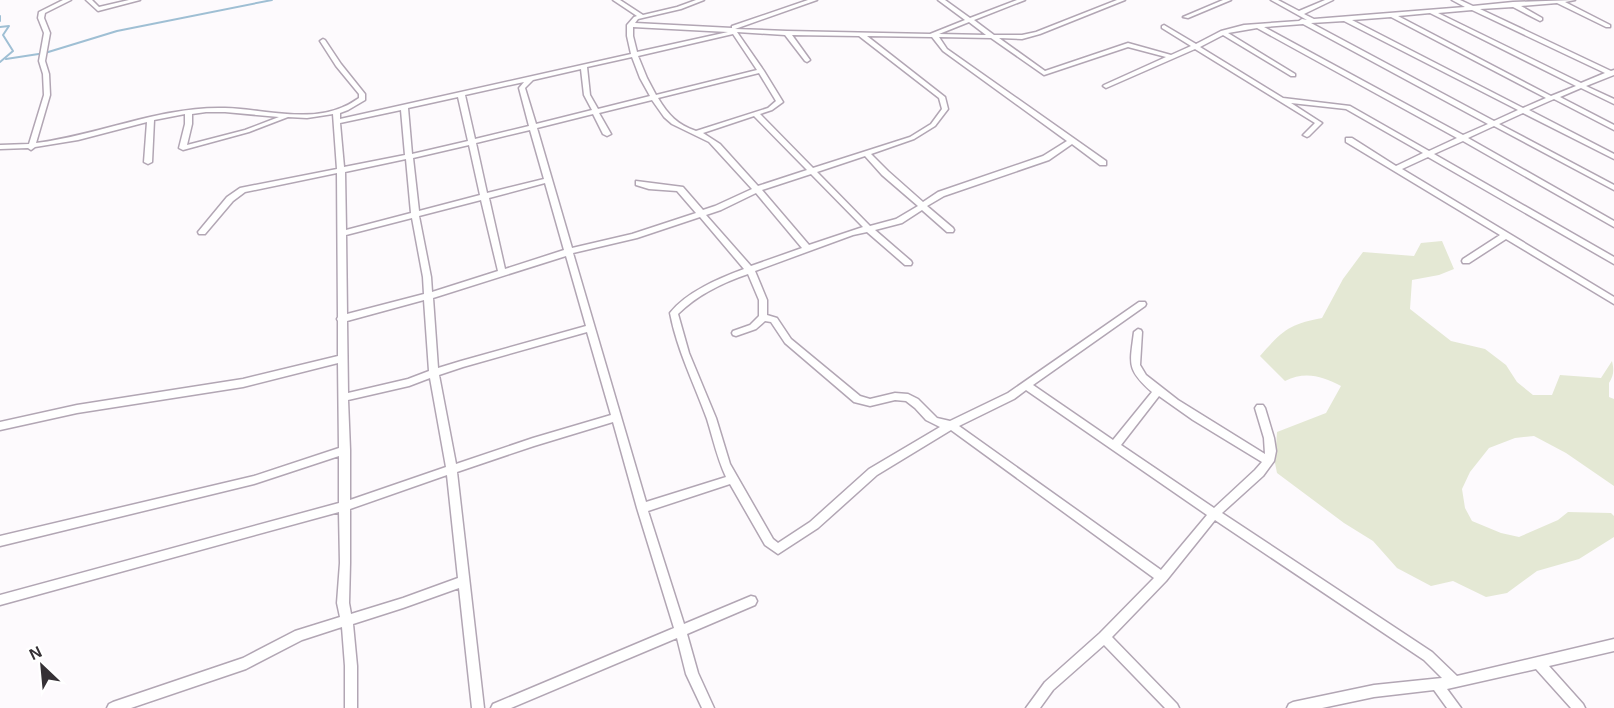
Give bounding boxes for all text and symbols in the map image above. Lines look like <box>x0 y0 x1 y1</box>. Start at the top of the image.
north arrow <box>12 636 72 696</box>
text: N <box>27 643 45 663</box>

